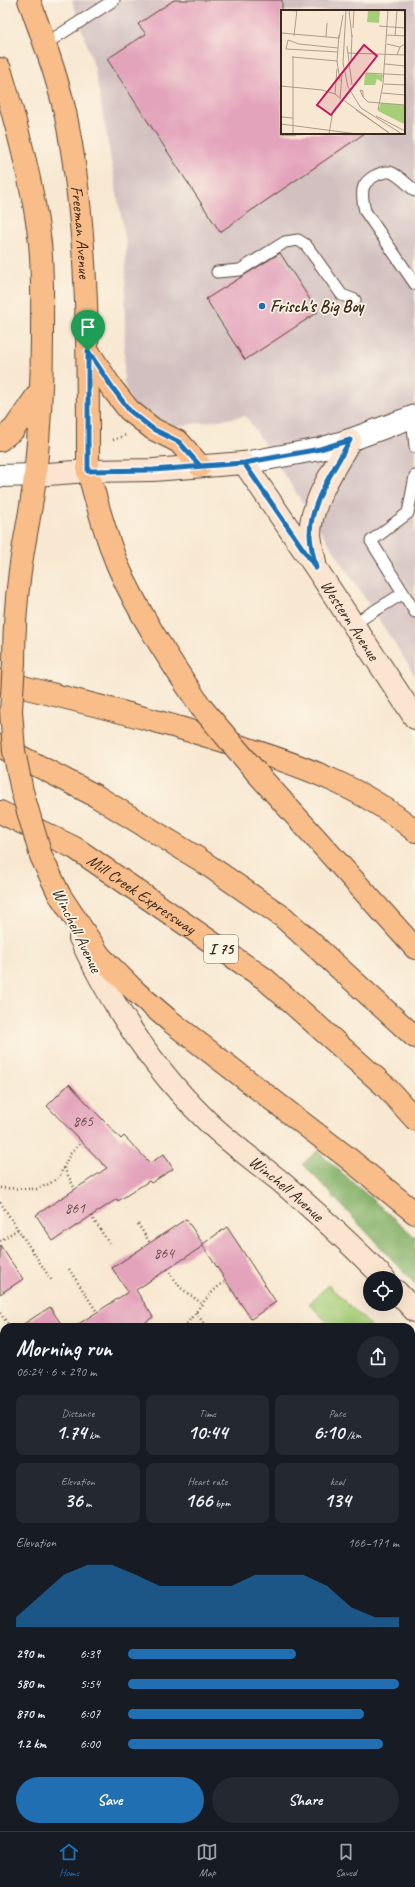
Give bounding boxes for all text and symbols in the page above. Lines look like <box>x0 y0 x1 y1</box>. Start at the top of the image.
inset map <box>281 10 405 134</box>
street label: Freeman Avenue <box>67 185 96 280</box>
place label: Frisch's Big Boy <box>270 296 366 317</box>
marker: Frisch's Big Boy <box>257 301 267 311</box>
pin <box>71 310 105 351</box>
icon: arrive <box>77 316 99 338</box>
street label: Western Avenue <box>316 576 385 665</box>
street label: Mill Creek Expressway <box>83 849 201 939</box>
street label: Winchell Avenue <box>47 884 107 977</box>
road number: I 75 <box>204 935 238 963</box>
house number: 865 <box>73 1112 94 1131</box>
street label: Winchell Avenue <box>245 1150 330 1226</box>
house number: 861 <box>65 1199 86 1218</box>
house number: 864 <box>154 1244 175 1263</box>
map controls <box>363 1271 403 1311</box>
button: locate <box>363 1271 403 1311</box>
text: Morning run <box>16 1335 112 1363</box>
button: share <box>357 1336 399 1378</box>
text: 06:24 · 6 × 290 m <box>16 1364 97 1380</box>
text: Distance <box>61 1406 94 1420</box>
text: Time <box>199 1406 216 1420</box>
text: Pace <box>329 1406 346 1420</box>
text: 1.74 <box>56 1420 87 1445</box>
text: 10:44 <box>188 1420 227 1445</box>
text: 6:10 <box>313 1420 344 1445</box>
text: km <box>87 1428 100 1442</box>
text: /km <box>344 1428 361 1442</box>
text: Elevation <box>61 1474 95 1488</box>
text: Heart rate <box>187 1474 228 1488</box>
text: kcal <box>330 1474 344 1488</box>
text: 36 <box>64 1488 83 1513</box>
text: 166 <box>185 1488 213 1513</box>
text: 134 <box>324 1488 351 1513</box>
text: m <box>83 1496 91 1510</box>
text: bpm <box>213 1496 230 1510</box>
text: Elevation <box>16 1535 56 1551</box>
text: 166–171 m <box>348 1535 399 1551</box>
text: 290 m <box>16 1646 44 1662</box>
text: 6:39 <box>80 1646 100 1662</box>
text: 580 m <box>16 1676 44 1692</box>
text: 5:54 <box>80 1676 100 1692</box>
text: 870 m <box>16 1706 44 1722</box>
text: 6:07 <box>80 1706 100 1722</box>
text: 1.2 km <box>16 1736 46 1752</box>
text: 6:00 <box>80 1736 100 1752</box>
button: Save <box>16 1777 204 1823</box>
button: Share <box>212 1777 399 1823</box>
tab: Home <box>58 1841 80 1879</box>
tab: Map <box>196 1841 218 1879</box>
tab: Saved <box>335 1841 357 1879</box>

